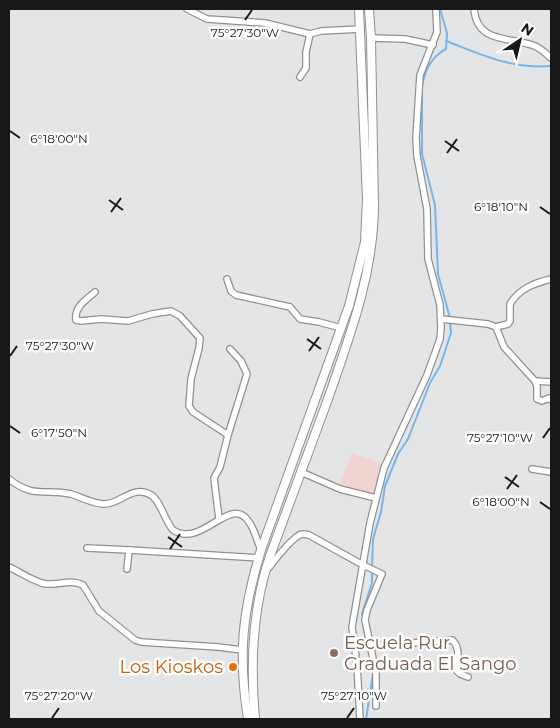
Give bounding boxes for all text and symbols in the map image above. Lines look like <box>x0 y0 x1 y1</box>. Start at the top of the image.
north arrow <box>495 15 545 65</box>
text: N <box>518 19 537 40</box>
text: 75°27'30"W <box>211 25 279 40</box>
text: 6°18'00"N <box>30 131 88 146</box>
text: 6°18'10"N <box>474 199 528 214</box>
text: 75°27'30"W <box>26 338 94 353</box>
text: 6°17'50"N <box>31 425 87 440</box>
text: 75°27'10"W <box>467 430 533 445</box>
text: 6°18'00"N <box>472 494 530 509</box>
place label: Escuela Rur Graduada El Sango <box>344 632 517 675</box>
marker: Escuela Rur Graduada El Sango <box>328 647 340 659</box>
place label: Los Kioskos <box>120 656 223 678</box>
marker: Los Kioskos <box>227 661 239 673</box>
text: 75°27'20"W <box>25 688 93 703</box>
text: 75°27'10"W <box>321 688 387 703</box>

